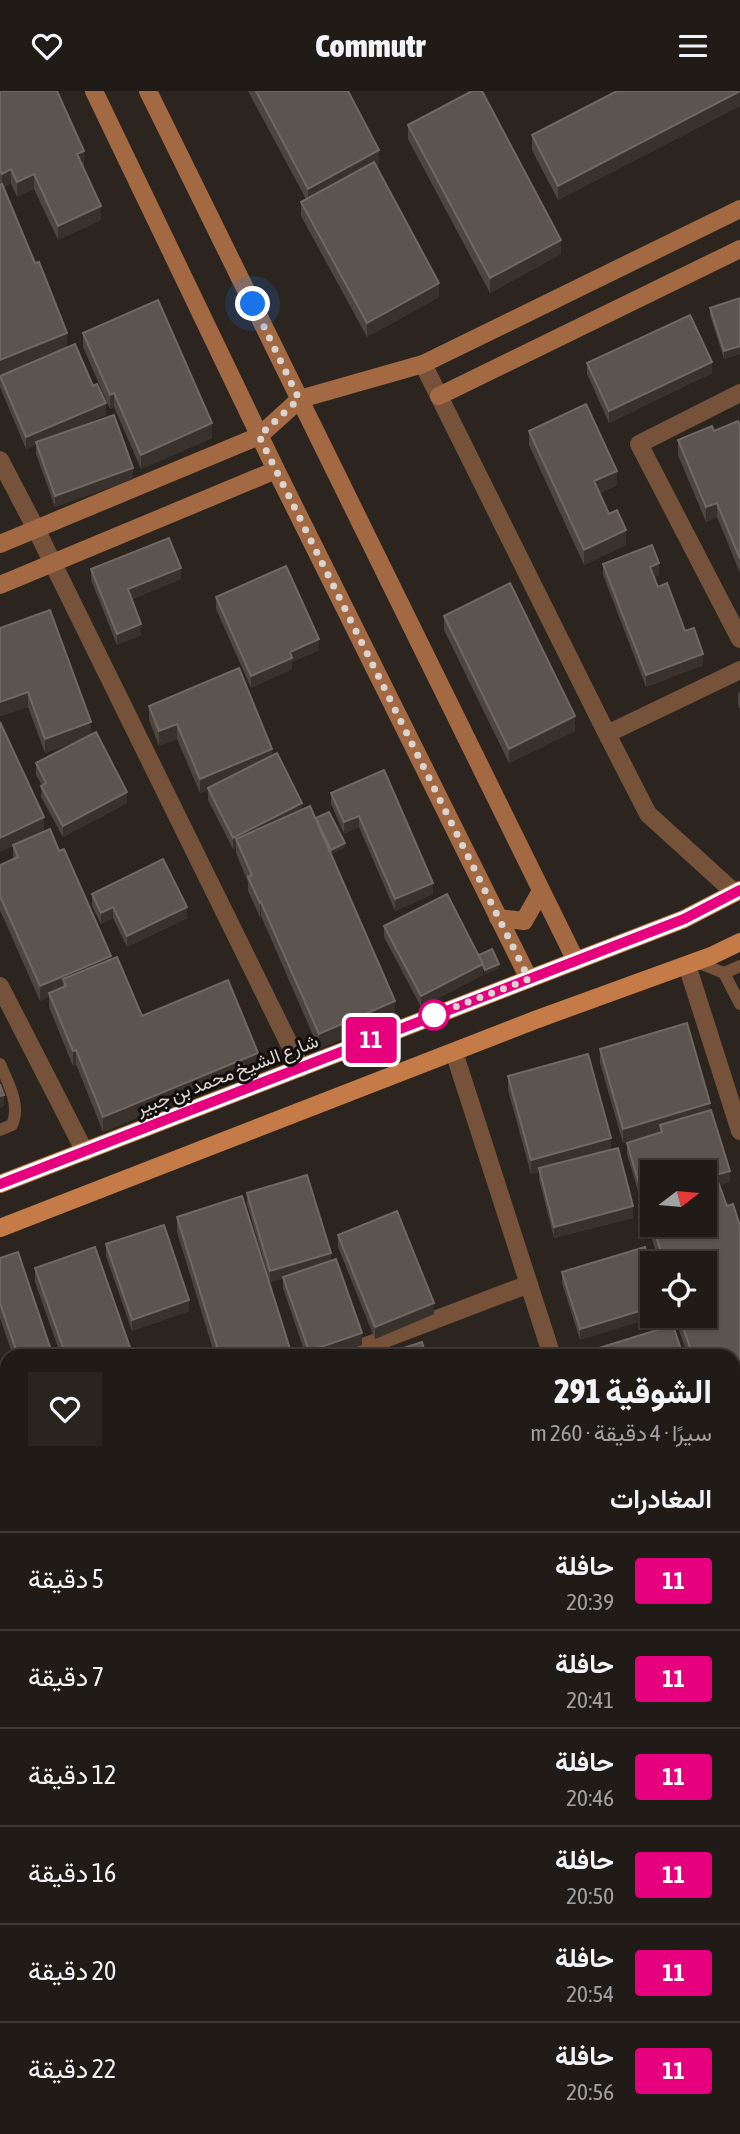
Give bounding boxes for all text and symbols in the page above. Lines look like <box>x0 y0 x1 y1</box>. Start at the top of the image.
icon: heart <box>28 27 66 65</box>
text: Commutr <box>315 27 425 64</box>
icon: menu <box>674 27 712 65</box>
your location <box>235 286 270 321</box>
unlabelled marker <box>419 1000 449 1030</box>
line badge: 11 <box>340 1017 402 1063</box>
text: 11 <box>360 1026 382 1053</box>
street label: شارع الشيخ محمد بن جبير <box>132 1029 322 1122</box>
north arrow <box>640 1160 718 1237</box>
map controls <box>640 1160 717 1328</box>
button: locate <box>640 1251 717 1328</box>
button: heart <box>28 1372 102 1446</box>
text: الشوقية 291 <box>554 1372 712 1410</box>
text: سيرًا · 4 دقيقة · 260 m <box>530 1420 712 1446</box>
text: المغادرات <box>610 1484 712 1514</box>
text: حافلة <box>555 1551 614 1581</box>
text: 5 دقيقة <box>28 1564 104 1594</box>
text: 11 <box>662 1567 685 1594</box>
text: 20:39 <box>566 1589 614 1615</box>
text: حافلة <box>555 1649 614 1679</box>
text: 7 دقيقة <box>28 1662 104 1692</box>
text: 11 <box>662 1665 685 1692</box>
text: 20:41 <box>566 1687 614 1713</box>
text: حافلة <box>555 1747 614 1777</box>
text: 12 دقيقة <box>28 1760 116 1790</box>
text: 11 <box>662 1763 685 1790</box>
text: 20:46 <box>566 1785 614 1811</box>
text: حافلة <box>555 1845 614 1875</box>
text: 16 دقيقة <box>28 1858 116 1888</box>
text: 11 <box>662 1861 685 1888</box>
text: 20:50 <box>566 1883 614 1909</box>
text: حافلة <box>555 1943 614 1973</box>
text: 20 دقيقة <box>28 1956 116 1986</box>
text: 11 <box>662 1959 685 1986</box>
text: 20:54 <box>566 1981 614 2007</box>
text: حافلة <box>555 2041 614 2071</box>
text: 22 دقيقة <box>28 2054 116 2084</box>
text: 11 <box>662 2057 685 2084</box>
text: 20:56 <box>566 2079 614 2105</box>

